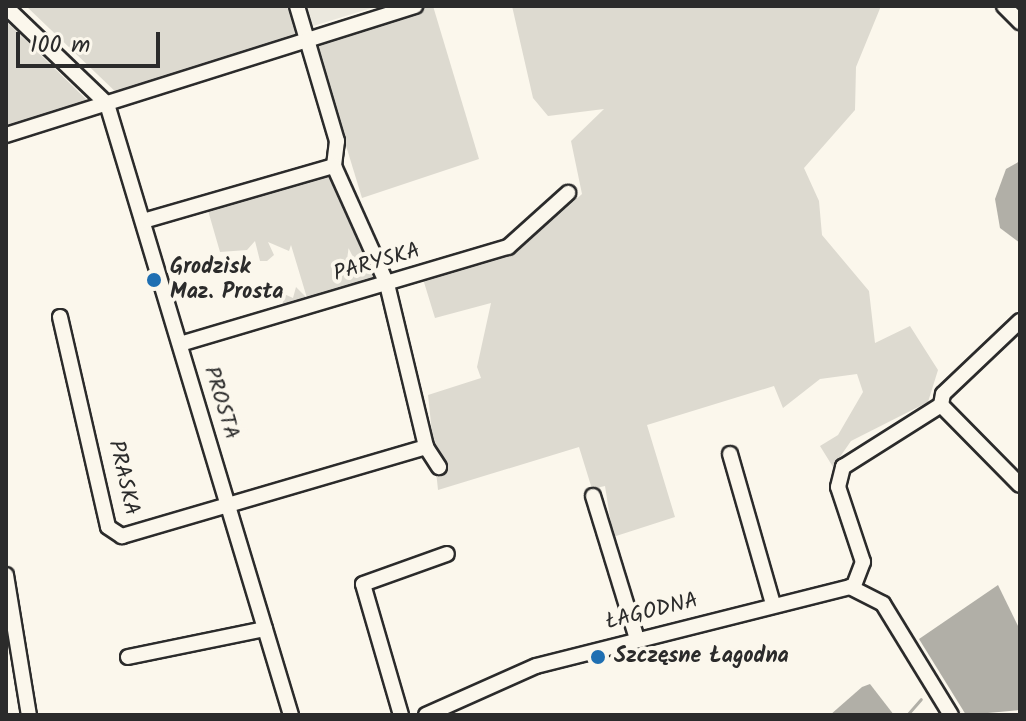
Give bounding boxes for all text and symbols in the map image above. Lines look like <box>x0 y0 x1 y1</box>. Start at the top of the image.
scale bar <box>20 16 164 66</box>
text: 100 m <box>30 26 90 65</box>
street label: PARYSKA <box>331 238 423 288</box>
place label: Grodzisk Maz. Prosta <box>170 254 284 306</box>
marker: Grodzisk Maz. Prosta <box>145 271 163 289</box>
street label: PROSTA <box>197 363 245 443</box>
street label: PRASKA <box>102 438 144 518</box>
street label: ŁAGODNA <box>603 588 701 636</box>
place label: Szczęsne Łagodna <box>614 644 789 670</box>
marker: Szczęsne Łagodna <box>589 648 607 666</box>

